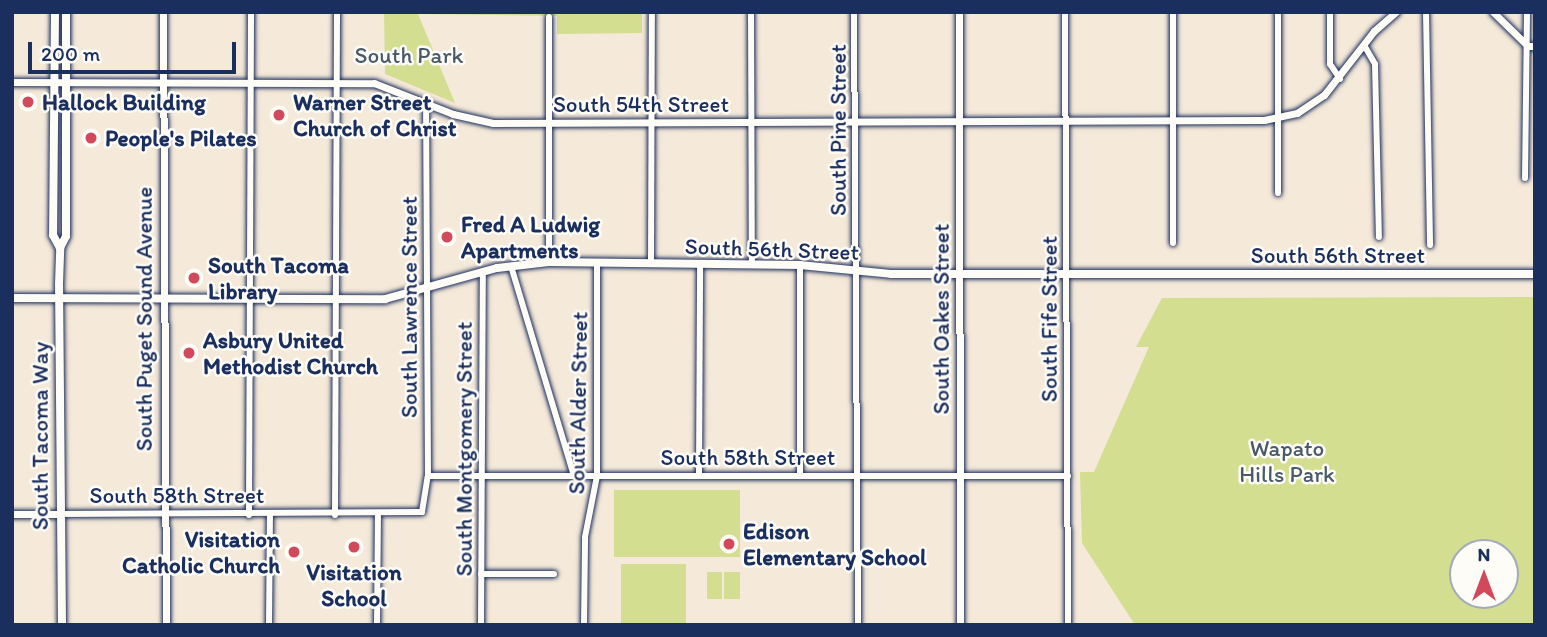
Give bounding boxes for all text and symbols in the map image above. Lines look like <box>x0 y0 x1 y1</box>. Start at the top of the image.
scale bar <box>32 28 240 72</box>
text: 200 m <box>41 41 100 66</box>
park label: South Park <box>355 41 463 69</box>
street label: South Pine Street <box>824 44 852 216</box>
place label: Hallock Building <box>42 88 205 116</box>
place label: Warner Street Church of Christ <box>293 88 456 142</box>
street label: South 54th Street <box>553 90 729 118</box>
marker: Hallock Building <box>20 94 36 110</box>
marker: Warner Street Church of Christ <box>271 107 287 123</box>
place label: People's Pilates <box>105 124 257 152</box>
marker: People's Pilates <box>83 130 99 146</box>
street label: South Puget Sound Avenue <box>130 187 158 451</box>
street label: South Lawrence Street <box>395 196 423 418</box>
place label: Fred A Ludwig Apartments <box>461 210 600 264</box>
street label: South Oakes Street <box>927 224 955 414</box>
marker: Fred A Ludwig Apartments <box>439 229 455 245</box>
street label: South 56th Street <box>685 232 859 266</box>
street label: South Fife Street <box>1035 236 1063 402</box>
street label: South 56th Street <box>1251 241 1425 269</box>
place label: South Tacoma Library <box>208 251 346 305</box>
marker: South Tacoma Library <box>186 270 202 286</box>
street label: South Alder Street <box>563 312 593 494</box>
street label: South Montgomery Street <box>450 322 478 576</box>
place label: Asbury United Methodist Church <box>203 326 378 380</box>
street label: South Tacoma Way <box>26 344 54 528</box>
marker: Asbury United Methodist Church <box>181 345 197 361</box>
park label: Wapato Hills Park <box>1239 434 1335 488</box>
street label: South 58th Street <box>661 443 835 471</box>
street label: South 58th Street <box>90 481 264 509</box>
place label: Edison Elementary School <box>743 517 926 571</box>
place label: Visitation Catholic Church <box>121 525 280 579</box>
marker: Edison Elementary School <box>721 536 737 552</box>
marker: Visitation School <box>346 539 362 555</box>
north arrow <box>1449 539 1519 609</box>
text: N <box>1478 543 1490 566</box>
marker: Visitation Catholic Church <box>286 544 302 560</box>
place label: Visitation School <box>306 558 402 612</box>

